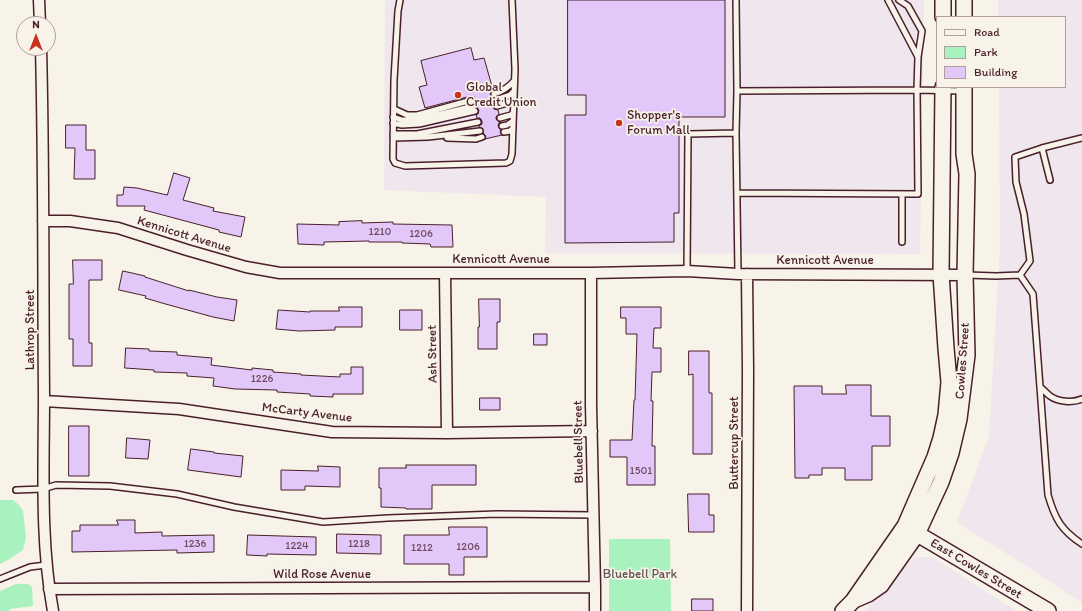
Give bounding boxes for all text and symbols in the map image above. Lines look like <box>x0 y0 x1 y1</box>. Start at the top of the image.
north arrow <box>16 16 56 56</box>
legend <box>936 16 1066 88</box>
text: N <box>32 18 40 31</box>
text: Road <box>974 25 1000 39</box>
text: Park <box>974 45 998 59</box>
text: Building <box>974 65 1017 79</box>
place label: Global Credit Union <box>466 80 537 111</box>
marker: Global Credit Union <box>453 90 463 100</box>
place label: Shopper's Forum Mall <box>627 108 690 139</box>
marker: Shopper's Forum Mall <box>614 118 624 128</box>
street label: Kennicott Avenue <box>135 213 233 257</box>
house number: 1210 <box>369 225 391 239</box>
house number: 1206 <box>409 227 433 241</box>
street label: Kennicott Avenue <box>452 252 550 268</box>
street label: Kennicott Avenue <box>776 253 874 269</box>
street label: Lathrop Street <box>23 290 39 370</box>
street label: Cowles Street <box>953 322 973 400</box>
street label: Ash Street <box>425 325 441 383</box>
house number: 1226 <box>251 372 273 386</box>
street label: Buttercup Street <box>727 396 743 490</box>
street label: McCarty Avenue <box>261 400 353 426</box>
street label: Bluebell Street <box>570 400 588 484</box>
house number: 1501 <box>630 464 652 478</box>
street label: East Cowles Street <box>927 535 1025 603</box>
house number: 1236 <box>184 537 206 551</box>
house number: 1218 <box>348 537 370 551</box>
house number: 1224 <box>285 539 309 553</box>
house number: 1206 <box>456 540 480 554</box>
house number: 1212 <box>411 541 433 555</box>
street label: Wild Rose Avenue <box>273 567 371 583</box>
park label: Bluebell Park <box>603 567 677 583</box>

